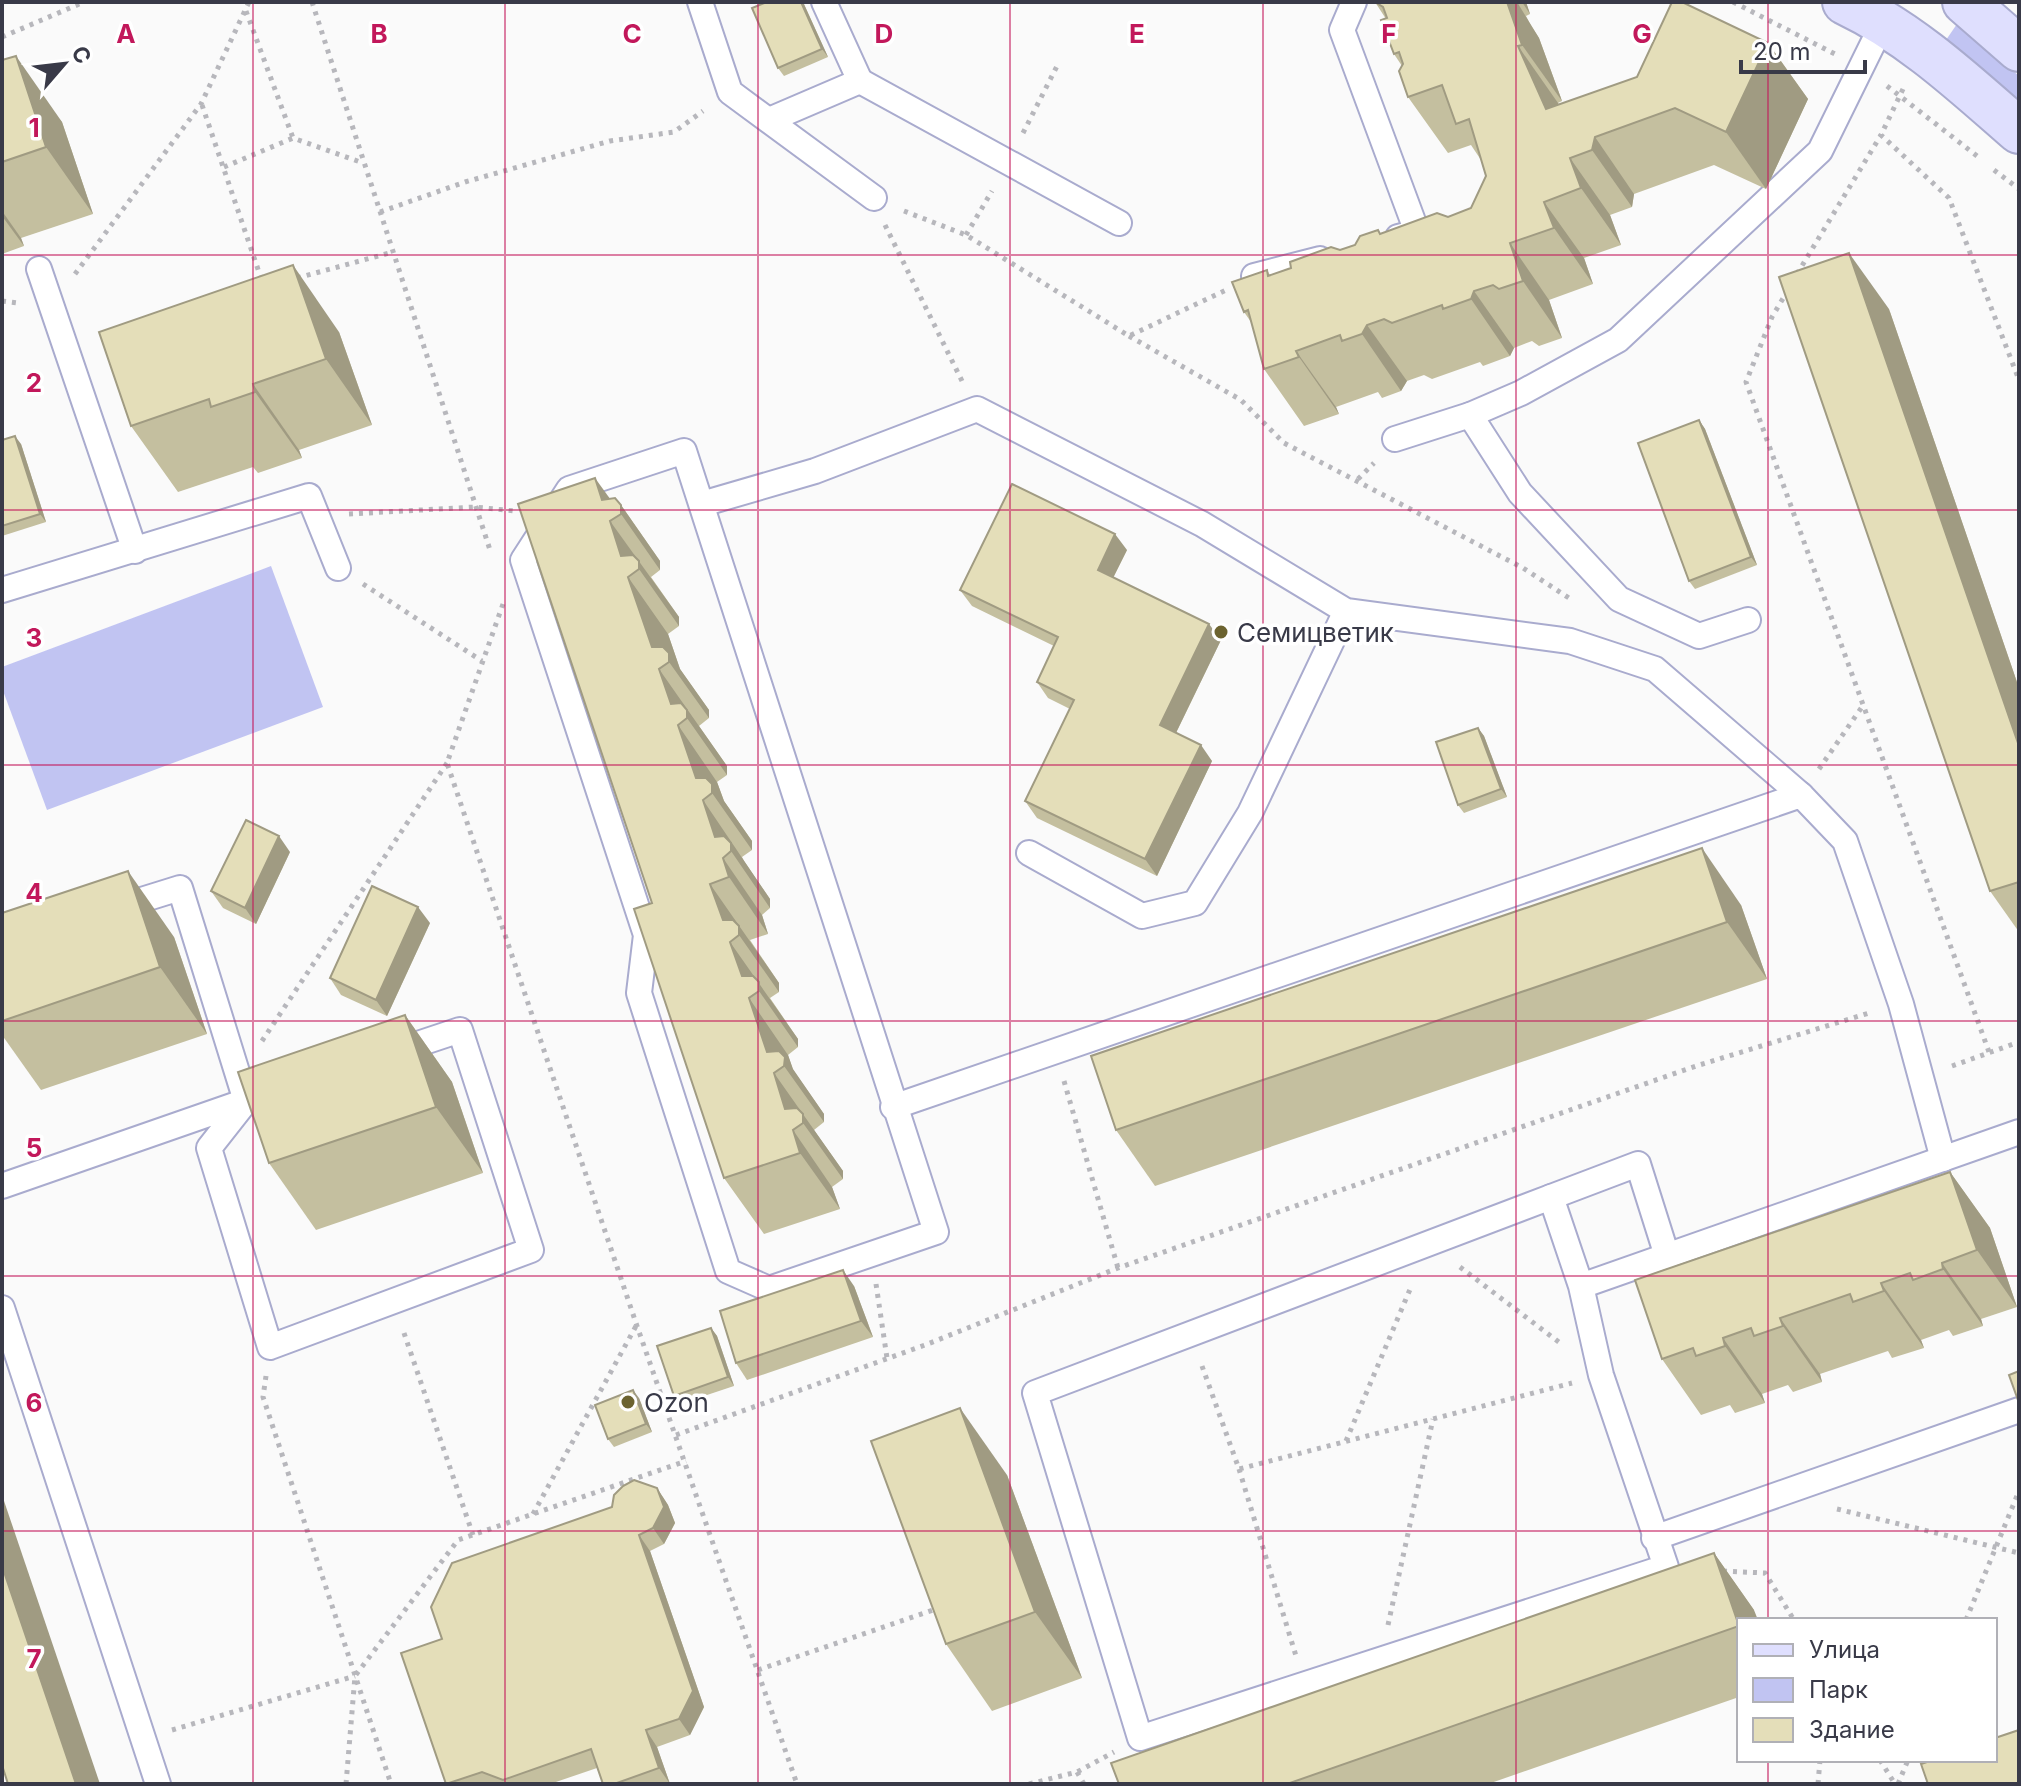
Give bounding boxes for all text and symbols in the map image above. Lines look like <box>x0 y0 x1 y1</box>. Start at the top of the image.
text: A <box>116 18 136 49</box>
text: B <box>370 18 388 49</box>
text: C <box>622 18 642 49</box>
text: D <box>875 18 893 49</box>
text: E <box>1129 18 1145 49</box>
text: F <box>1381 18 1397 49</box>
text: G <box>1632 18 1652 49</box>
north arrow <box>24 24 104 104</box>
scale bar <box>1741 24 1865 74</box>
text: 20 m <box>1753 37 1811 66</box>
text: С <box>66 41 97 68</box>
text: 1 <box>28 112 40 143</box>
text: 2 <box>26 367 42 398</box>
place label: Семицветик <box>1237 617 1394 648</box>
text: 3 <box>26 622 42 653</box>
marker: Семицветик <box>1212 623 1230 641</box>
text: 4 <box>25 877 43 908</box>
text: 5 <box>26 1132 42 1163</box>
text: 6 <box>26 1387 42 1418</box>
place label: Ozon <box>644 1387 709 1418</box>
marker: Ozon <box>619 1393 637 1411</box>
legend <box>1737 1618 1997 1762</box>
text: Улица <box>1809 1635 1880 1664</box>
text: 7 <box>26 1643 42 1674</box>
text: Парк <box>1809 1675 1868 1704</box>
text: Здание <box>1809 1715 1895 1744</box>

